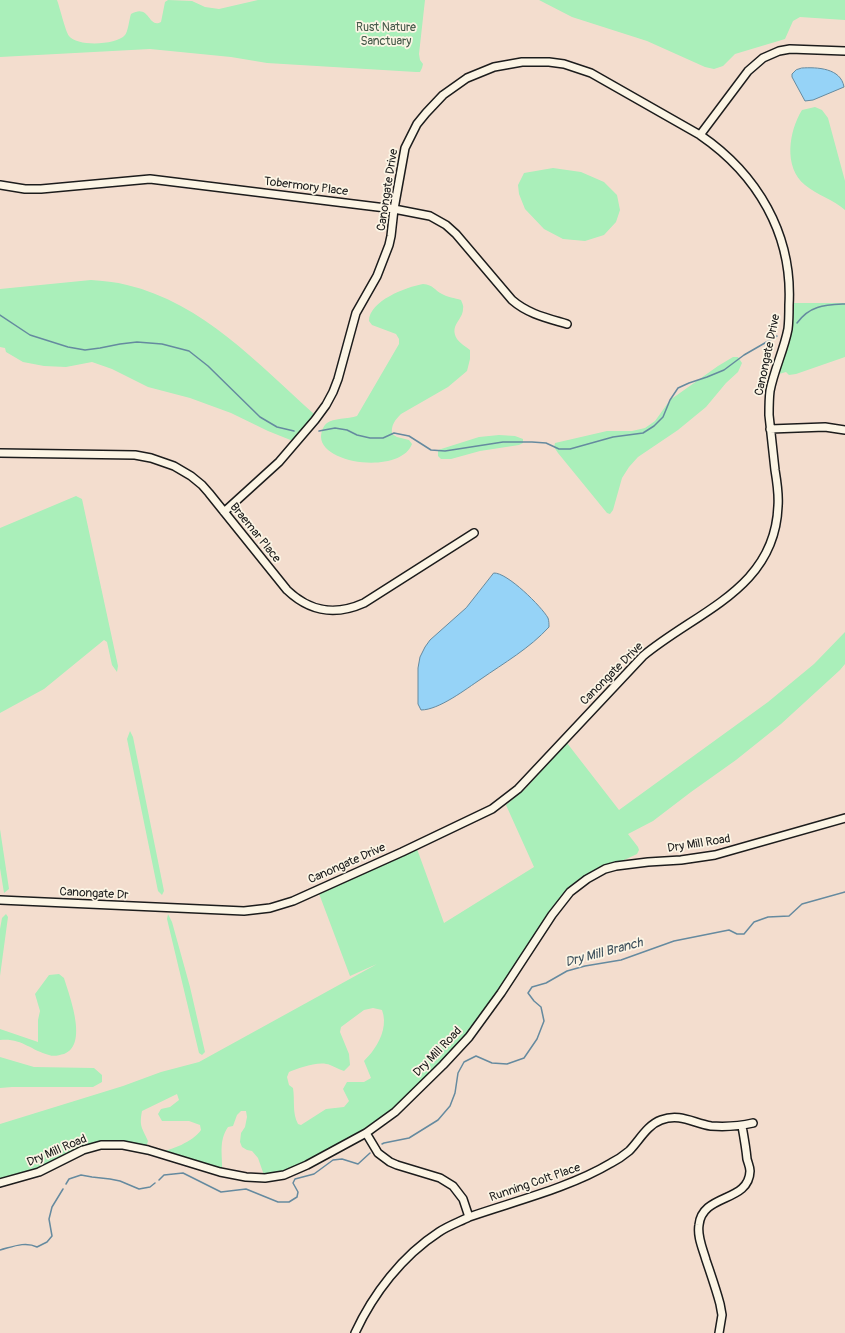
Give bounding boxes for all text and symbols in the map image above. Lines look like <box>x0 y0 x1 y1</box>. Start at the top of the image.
park label: Rust Nature Sanctuary <box>356 21 416 49</box>
street label: Canongate Drive <box>374 148 402 232</box>
street label: Tobermory Place <box>263 175 349 199</box>
street label: Canongate Drive <box>752 313 784 397</box>
street label: Braemar Place <box>227 500 283 566</box>
street label: Canongate Drive <box>578 640 646 708</box>
street label: Dry Mill Road <box>667 832 731 856</box>
street label: Canongate Drive <box>306 841 388 887</box>
street label: Canongate Dr <box>59 885 129 903</box>
water label: Dry Mill Branch <box>564 935 644 971</box>
street label: Dry Mill Road <box>411 1024 465 1080</box>
street label: Dry Mill Road <box>25 1132 89 1170</box>
street label: Running Colt Place <box>488 1161 582 1205</box>

